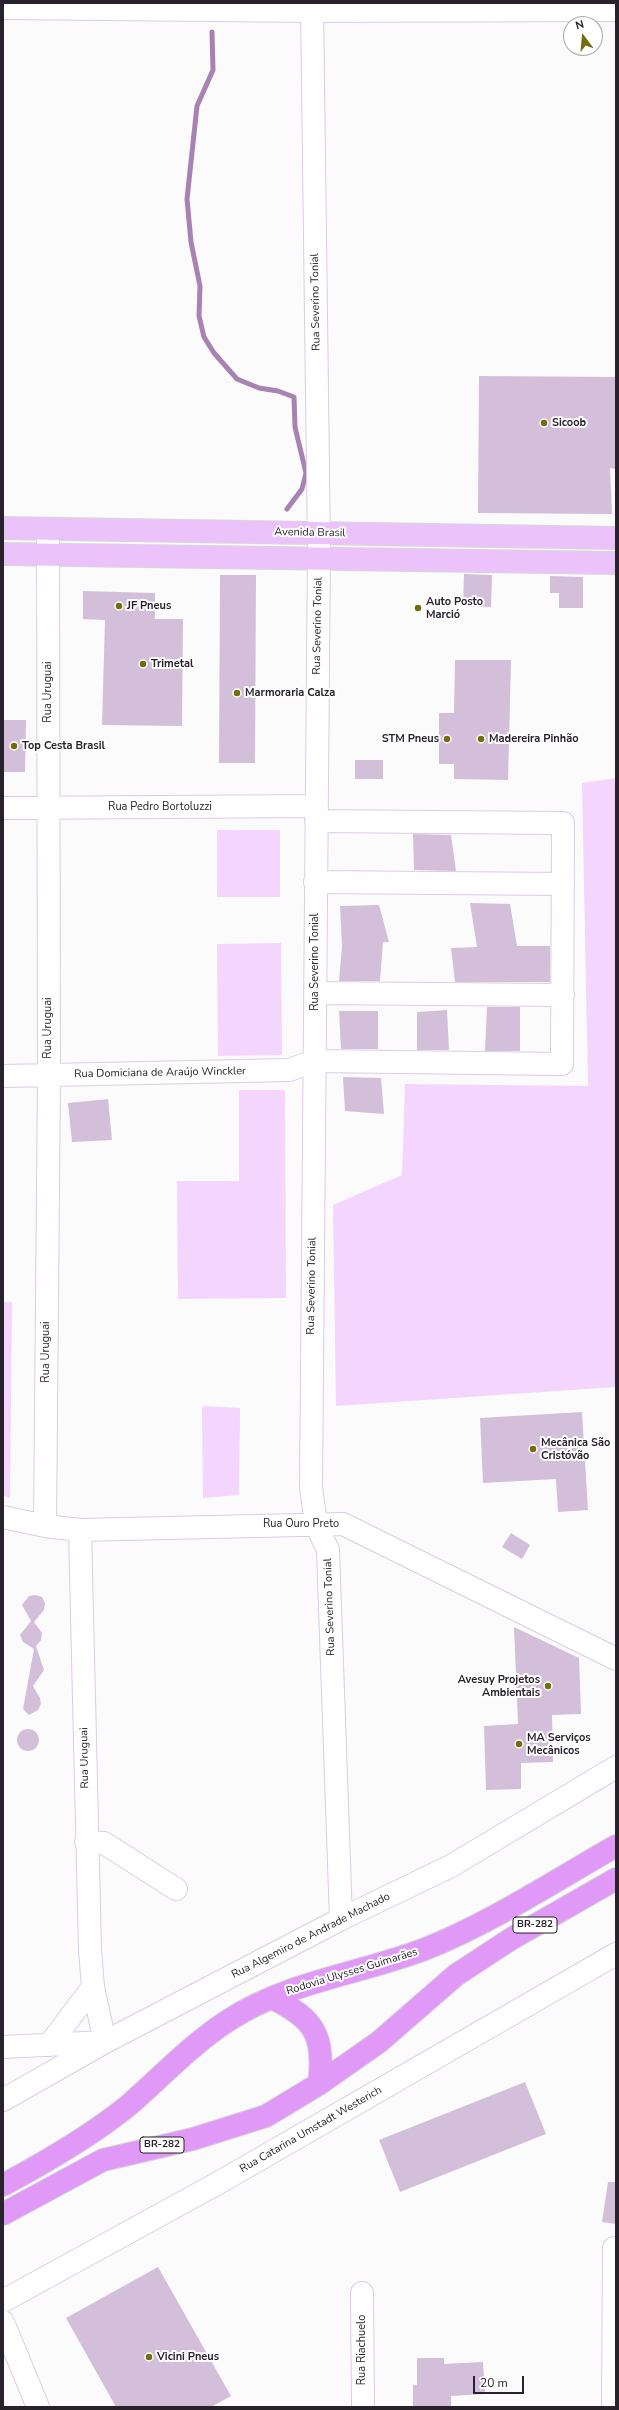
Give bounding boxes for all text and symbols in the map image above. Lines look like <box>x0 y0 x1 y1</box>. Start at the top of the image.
north arrow <box>563 16 603 56</box>
text: N <box>574 17 586 33</box>
street label: Rua Severino Tonial <box>309 253 323 351</box>
place label: Sicoob <box>552 416 586 430</box>
marker: Sicoob <box>539 418 549 428</box>
street label: Avenida Brasil <box>274 526 346 540</box>
street label: Rua Severino Tonial <box>311 577 325 675</box>
place label: Auto Posto Marció <box>426 595 483 621</box>
place label: JF Pneus <box>127 599 171 613</box>
marker: JF Pneus <box>114 601 124 611</box>
marker: Auto Posto Marció <box>413 603 423 613</box>
place label: Trimetal <box>151 657 193 671</box>
marker: Trimetal <box>138 659 148 669</box>
street label: Rua Uruguai <box>41 661 55 723</box>
place label: Marmoraria Calza <box>245 686 335 700</box>
marker: Marmoraria Calza <box>232 688 242 698</box>
place label: STM Pneus <box>382 732 439 746</box>
place label: Madereira Pinhão <box>489 732 579 746</box>
marker: STM Pneus <box>442 734 452 744</box>
marker: Madereira Pinhão <box>476 734 486 744</box>
place label: Top Cesta Brasil <box>22 739 105 753</box>
marker: Top Cesta Brasil <box>9 741 19 751</box>
street label: Rua Pedro Bortoluzzi <box>108 800 212 814</box>
street label: Rua Severino Tonial <box>308 913 322 1011</box>
street label: Rua Uruguai <box>41 997 55 1059</box>
street label: Rua Domiciana de Araújo Winckler <box>74 1065 246 1081</box>
street label: Rua Severino Tonial <box>305 1237 319 1335</box>
street label: Rua Uruguai <box>39 1321 53 1383</box>
place label: Mecânica São Cristóvão <box>541 1436 610 1462</box>
marker: Mecânica São Cristóvão <box>528 1444 538 1454</box>
street label: Rua Ouro Preto <box>263 1517 339 1531</box>
street label: Rua Severino Tonial <box>322 1558 338 1656</box>
place label: Avesuy Projetos Ambientais <box>458 1673 540 1699</box>
marker: Avesuy Projetos Ambientais <box>543 1681 553 1691</box>
street label: Rua Uruguai <box>78 1727 92 1789</box>
place label: MA Serviços Mecânicos <box>527 1731 591 1757</box>
marker: MA Serviços Mecânicos <box>514 1739 524 1749</box>
street label: Rua Algemiro de Andrade Machado <box>230 1890 392 1982</box>
road number: BR-282 <box>513 1917 557 1933</box>
street label: Rodovia Ulysses Guimarães <box>285 1946 419 1998</box>
street label: Rua Catarina Umstadt Westerich <box>238 2084 384 2176</box>
road number: BR-282 <box>140 2137 184 2153</box>
street label: Rua Riachuelo <box>355 2315 369 2385</box>
place label: Vicini Pneus <box>157 2350 219 2364</box>
marker: Vicini Pneus <box>144 2352 154 2362</box>
scale bar <box>475 2368 526 2394</box>
text: 20 m <box>480 2375 508 2391</box>

